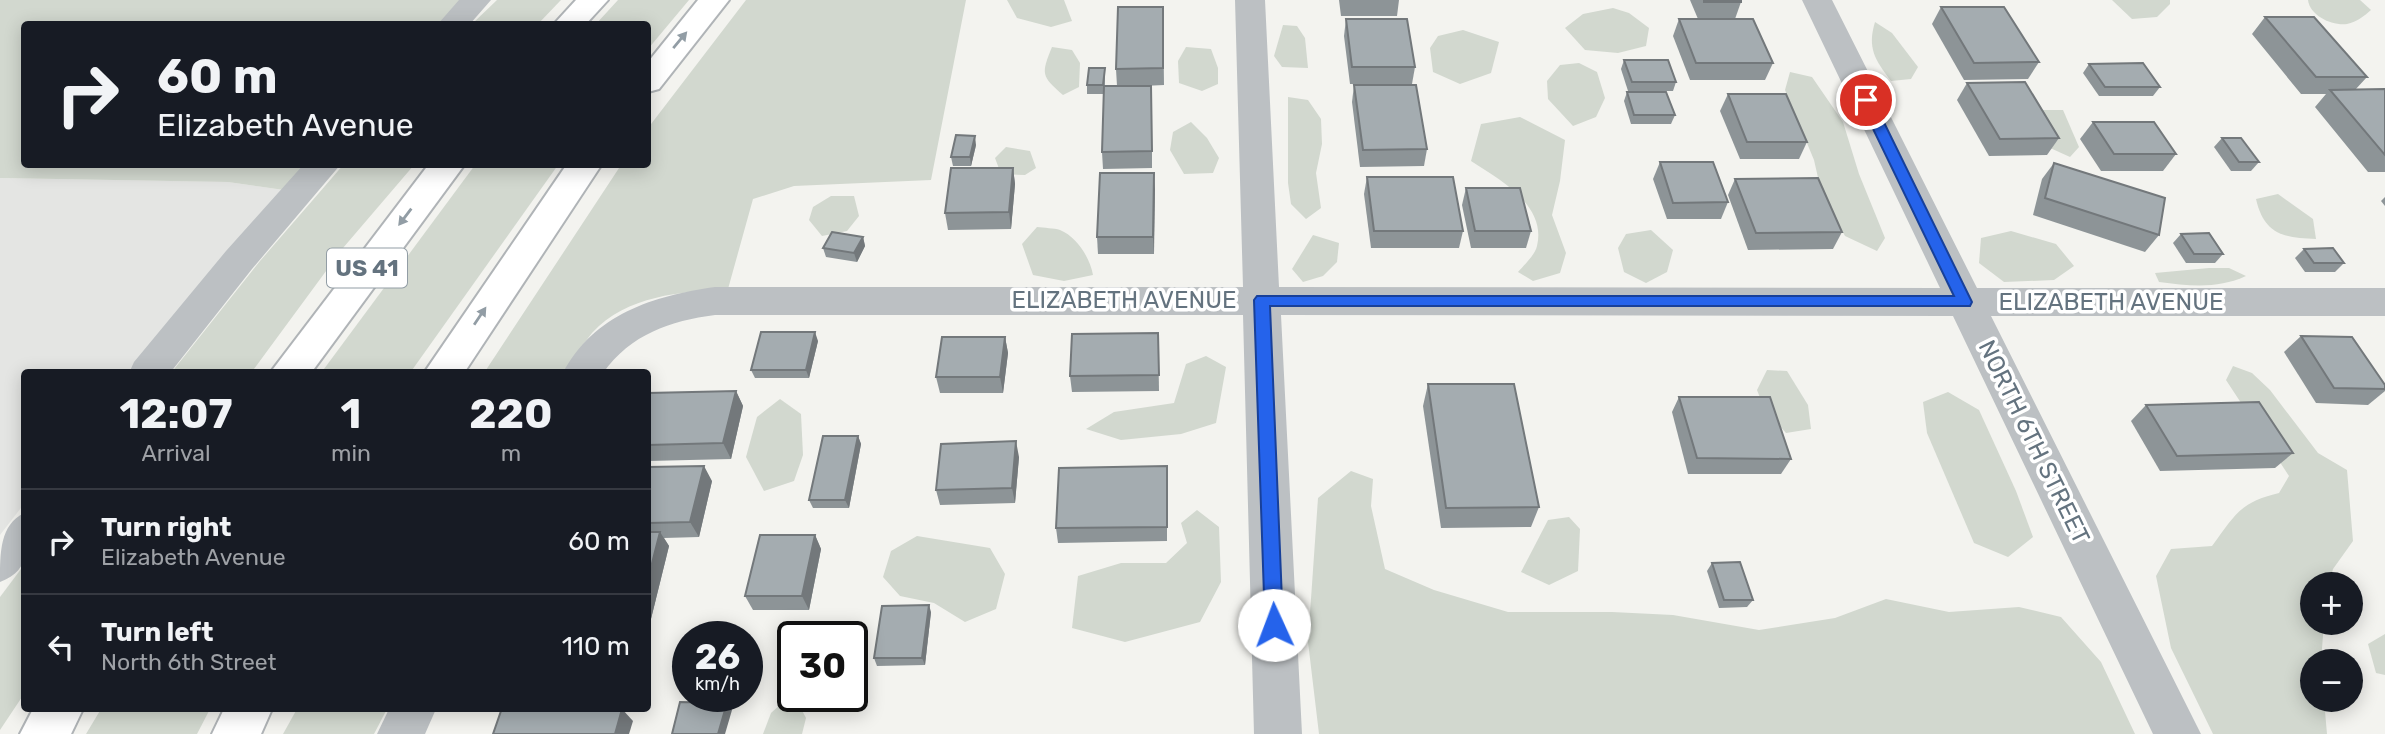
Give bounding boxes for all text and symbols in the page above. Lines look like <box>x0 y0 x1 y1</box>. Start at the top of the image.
one-way arrow <box>672 32 687 49</box>
text: 60 m <box>157 47 278 105</box>
icon: right <box>42 49 133 140</box>
pin <box>1836 70 1896 130</box>
icon: arrive <box>1847 81 1885 119</box>
text: Elizabeth Avenue <box>157 106 414 144</box>
one-way arrow <box>398 208 413 226</box>
road number: US 41 <box>327 248 407 288</box>
street label: ELIZABETH AVENUE <box>1011 286 1237 314</box>
street label: ELIZABETH AVENUE <box>1998 288 2224 316</box>
one-way arrow <box>473 306 486 325</box>
street label: NORTH 6TH STREET <box>1973 336 2096 548</box>
text: 12:07 <box>119 389 233 439</box>
text: 1 <box>340 389 361 439</box>
text: 220 <box>469 389 553 439</box>
text: Arrival <box>141 439 210 467</box>
text: min <box>331 439 371 467</box>
text: m <box>501 439 521 467</box>
text: Turn right <box>101 512 231 543</box>
icon: right <box>42 523 80 561</box>
text: 60 m <box>568 526 630 557</box>
text: Elizabeth Avenue <box>101 543 286 571</box>
map controls <box>2300 572 2363 712</box>
button: + <box>2300 572 2363 635</box>
position arrow <box>1237 588 1311 662</box>
text: Turn left <box>101 617 213 648</box>
speed limit sign: 30 <box>777 621 868 712</box>
icon: left <box>42 628 80 666</box>
text: 110 m <box>562 631 630 662</box>
text: 26 <box>695 636 740 678</box>
text: North 6th Street <box>101 648 277 676</box>
button: − <box>2300 649 2363 712</box>
text: km/h <box>695 673 740 695</box>

